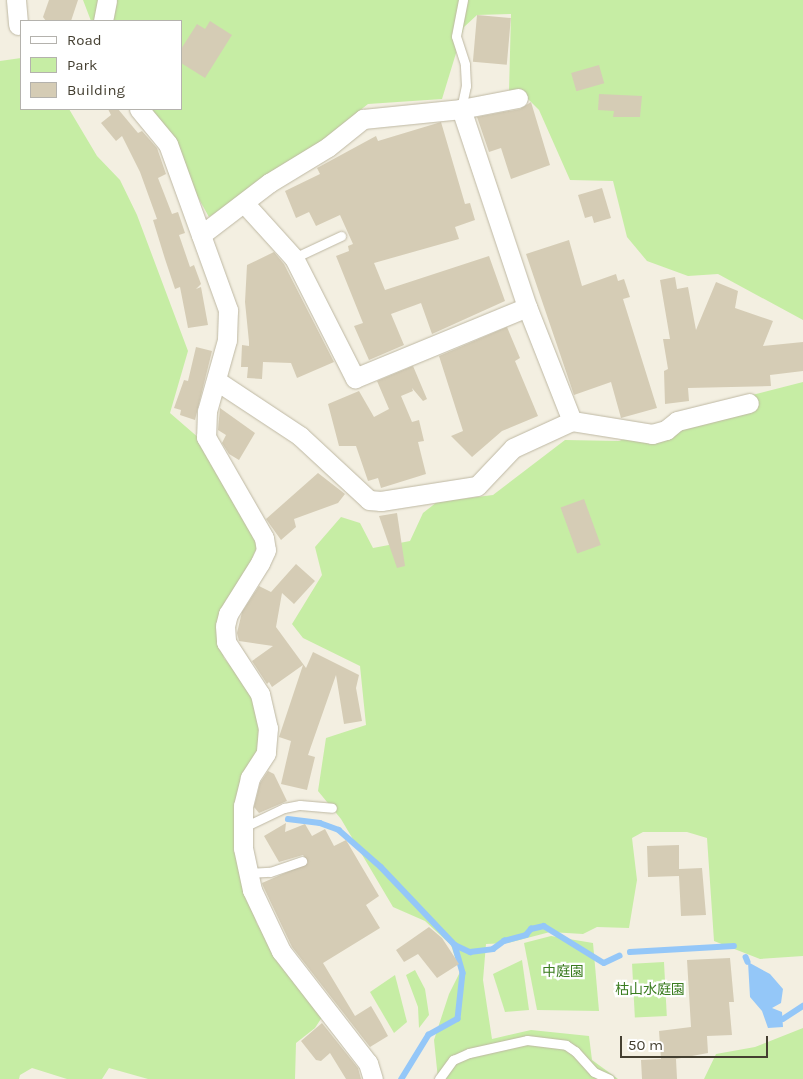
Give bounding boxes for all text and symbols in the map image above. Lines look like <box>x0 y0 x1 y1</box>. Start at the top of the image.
legend <box>20 20 182 110</box>
text: Road <box>67 31 102 49</box>
text: Park <box>67 56 97 74</box>
text: Building <box>67 81 125 99</box>
park label: 中庭園 <box>542 964 584 980</box>
park label: 枯山水庭園 <box>615 982 685 998</box>
scale bar <box>623 1026 770 1058</box>
text: 50 m <box>628 1036 663 1054</box>

